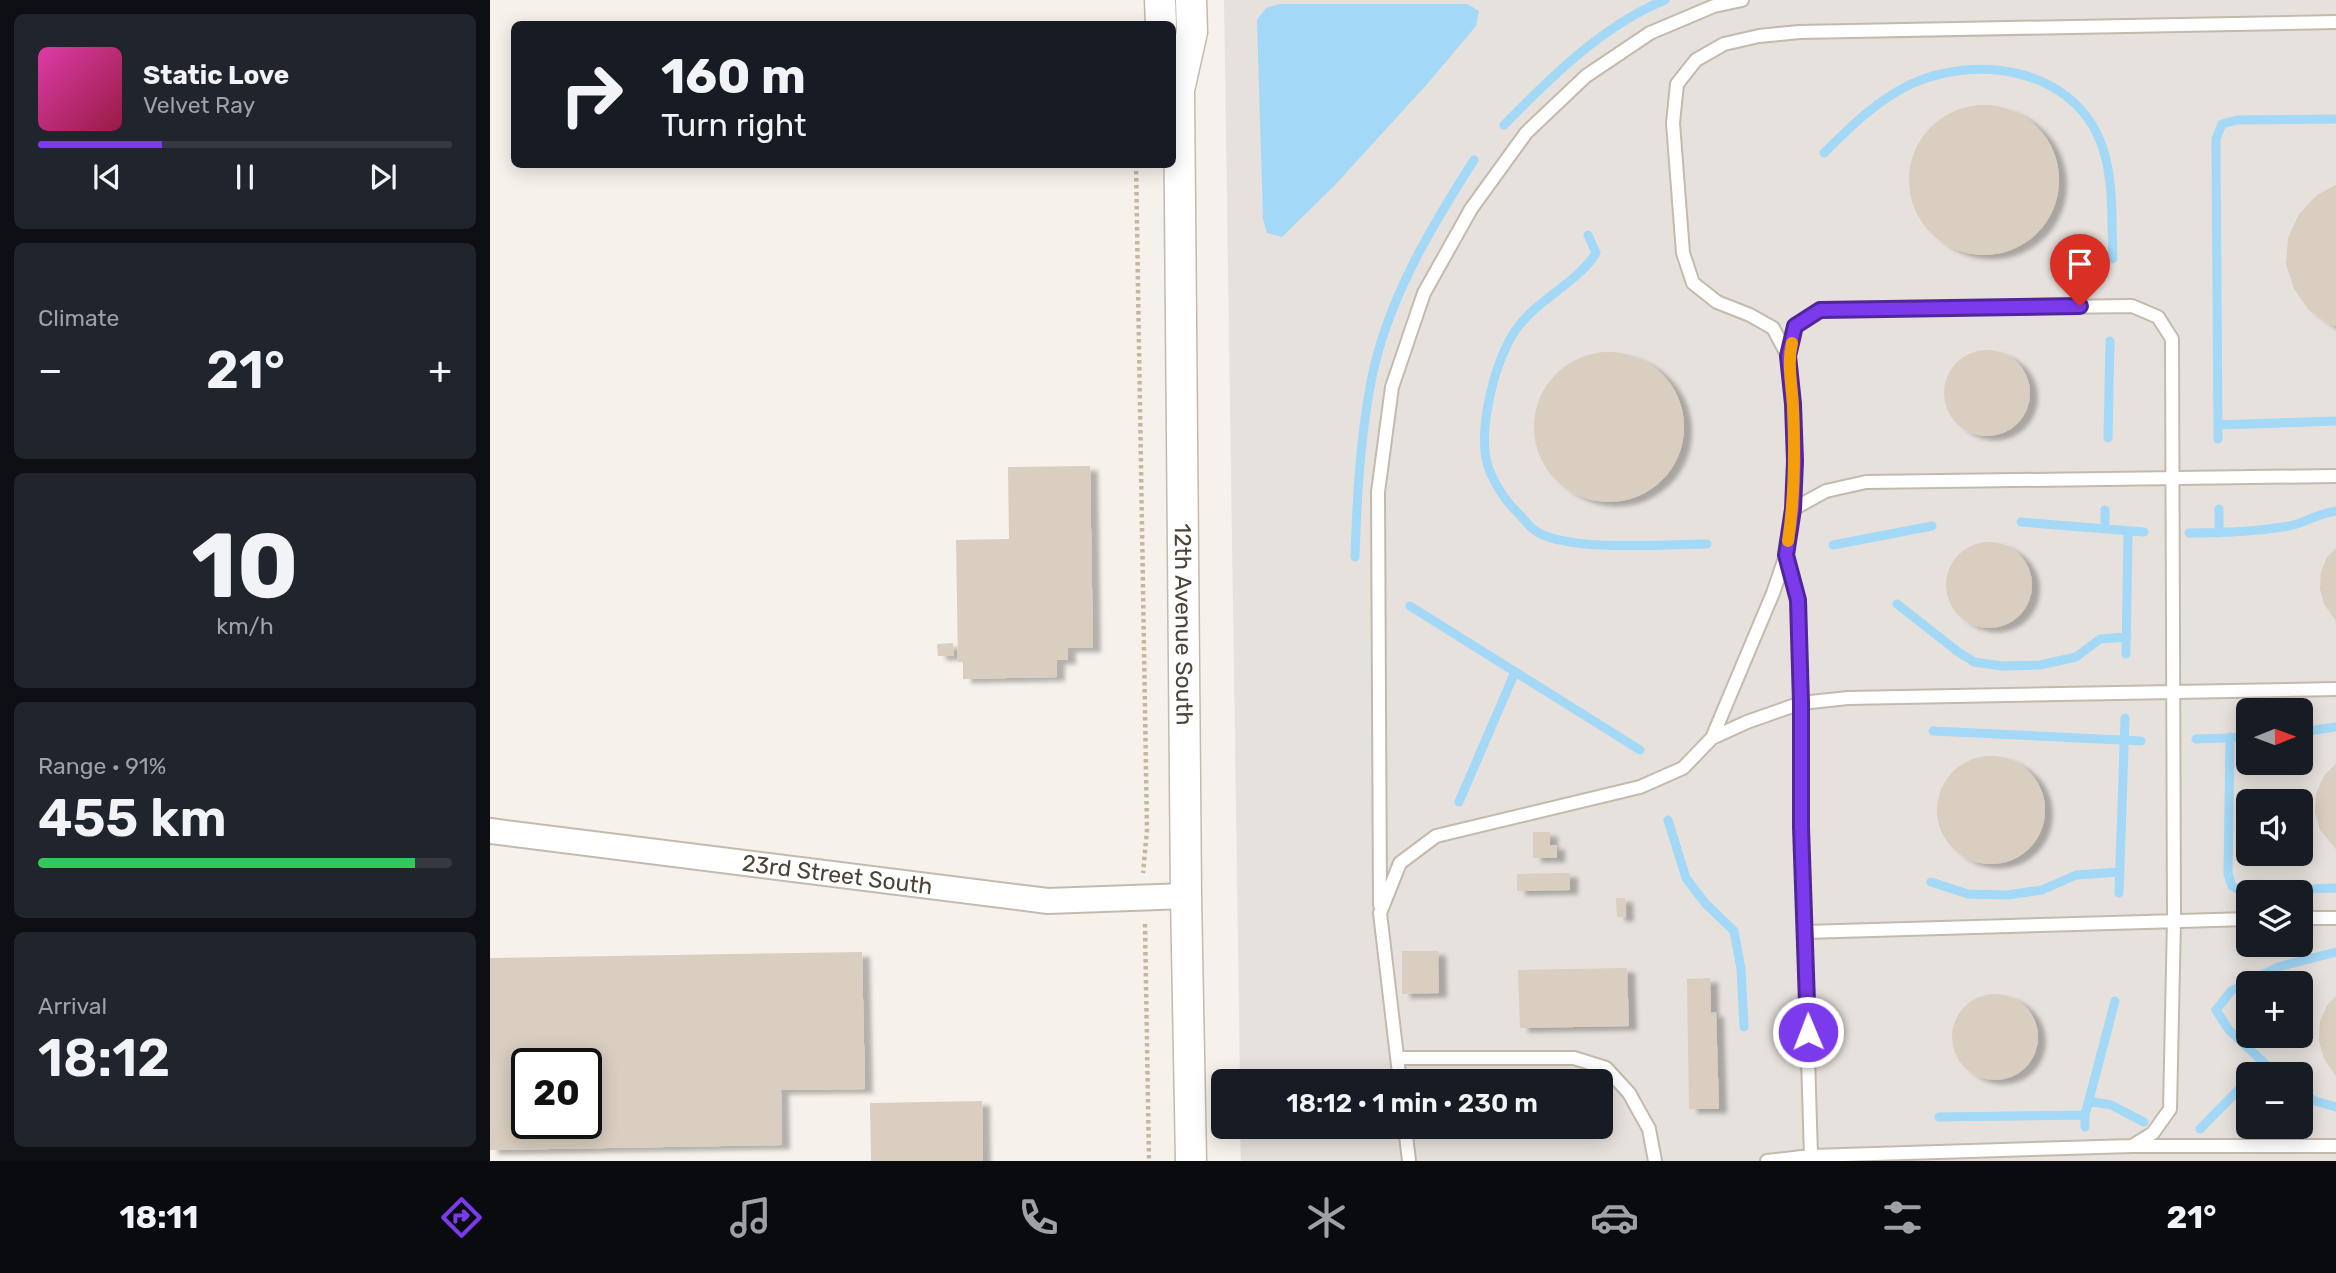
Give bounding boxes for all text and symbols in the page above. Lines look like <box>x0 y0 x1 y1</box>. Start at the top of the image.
text: 160 m <box>661 47 806 105</box>
icon: right <box>546 49 637 140</box>
text: Static Love <box>143 60 289 91</box>
text: Velvet Ray <box>143 91 255 119</box>
text: Turn right <box>661 106 806 144</box>
icon: previous <box>88 158 126 196</box>
icon: pause <box>226 158 264 196</box>
icon: next <box>364 158 402 196</box>
pin <box>2050 234 2110 306</box>
icon: arrive <box>2061 245 2099 283</box>
text: Climate <box>38 304 119 332</box>
text: 21° <box>206 339 285 401</box>
text: − <box>38 347 63 393</box>
text: + <box>428 347 452 393</box>
text: 10 <box>191 512 299 620</box>
street label: 12th Avenue South <box>1169 523 1199 726</box>
text: km/h <box>216 612 274 640</box>
north arrow <box>2236 698 2314 775</box>
map controls <box>2236 698 2313 1139</box>
text: Range · 91% <box>38 752 166 780</box>
text: 455 km <box>38 787 227 849</box>
button: sound <box>2236 789 2313 866</box>
street label: 23rd Street South <box>740 849 934 900</box>
button: layers <box>2236 880 2313 957</box>
button: + <box>2236 971 2313 1048</box>
text: Arrival <box>38 992 107 1020</box>
position arrow <box>1771 995 1845 1069</box>
text: 18:12 <box>38 1027 170 1089</box>
speed limit sign: 20 <box>511 1048 602 1139</box>
button: − <box>2236 1062 2313 1139</box>
text: 18:12 · 1 min · 230 m <box>1286 1088 1538 1119</box>
icon: directions <box>437 1193 486 1242</box>
icon: music <box>726 1193 775 1242</box>
icon: phone <box>1014 1193 1063 1242</box>
icon: climate <box>1302 1193 1351 1242</box>
icon: car <box>1590 1193 1639 1242</box>
icon: filters <box>1878 1193 1927 1242</box>
text: 18:11 <box>120 1198 198 1236</box>
text: 21° <box>2167 1198 2216 1236</box>

